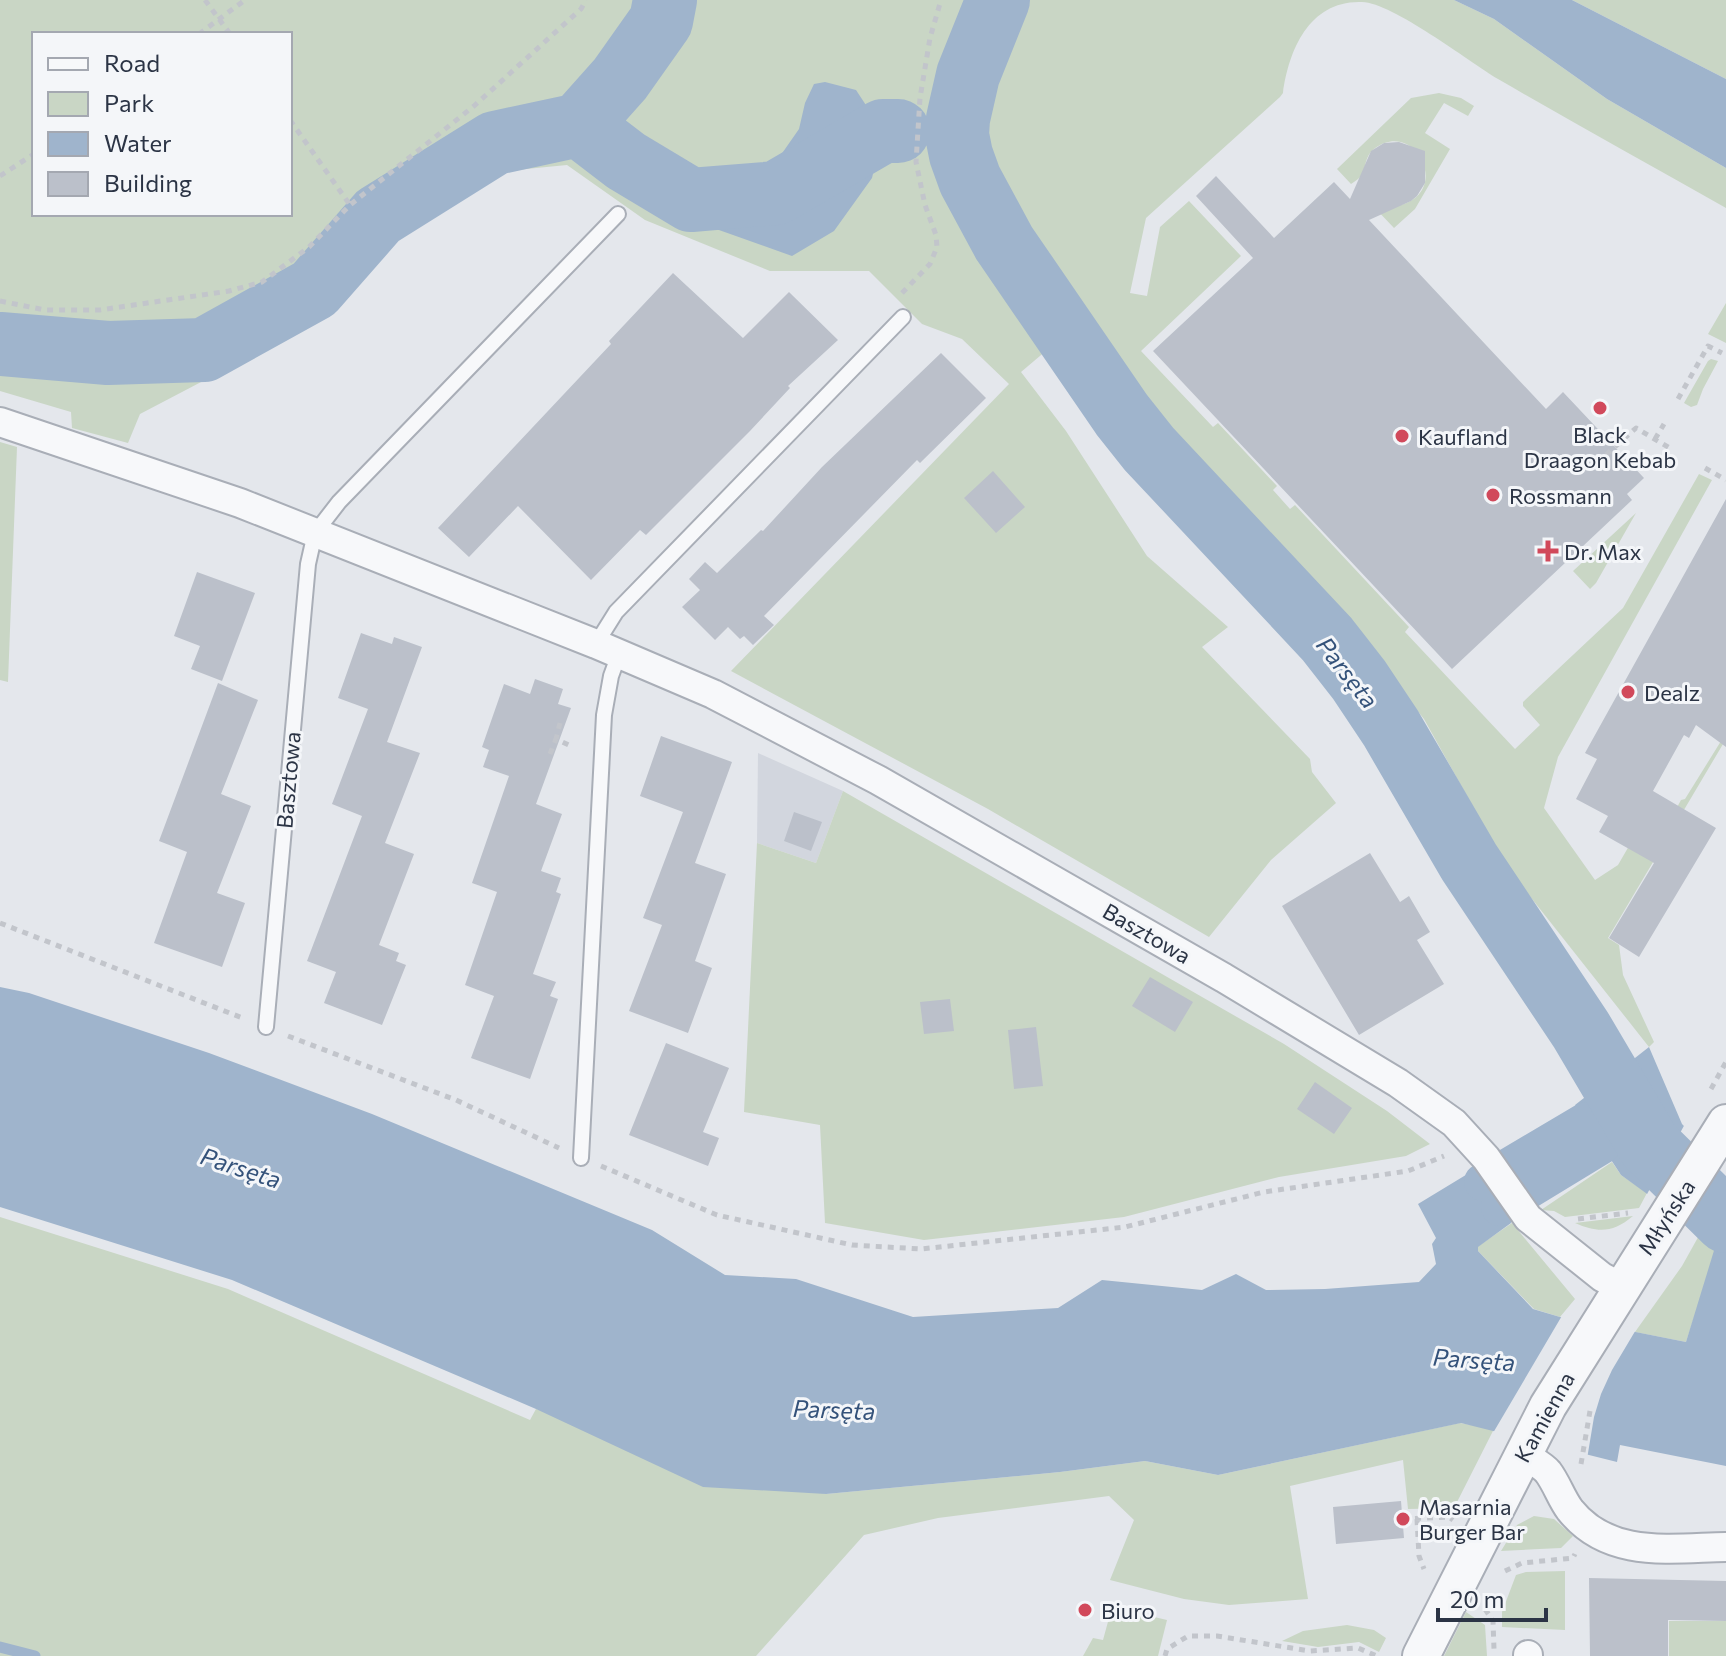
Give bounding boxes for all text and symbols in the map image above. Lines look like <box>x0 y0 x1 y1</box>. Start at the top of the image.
legend <box>32 32 292 216</box>
text: Road <box>104 48 160 77</box>
text: Park <box>104 88 154 117</box>
text: Water <box>104 128 172 157</box>
text: Building <box>104 168 192 197</box>
marker: Black Draagon Kebab <box>1591 399 1609 417</box>
place label: Black Draagon Kebab <box>1524 421 1676 473</box>
place label: Kaufland <box>1418 423 1508 450</box>
marker: Kaufland <box>1393 427 1411 445</box>
place label: Rossmann <box>1509 482 1612 509</box>
marker: Rossmann <box>1484 486 1502 504</box>
place label: Dr. Max <box>1564 538 1642 565</box>
marker: Dr. Max <box>1539 542 1557 560</box>
water label: Parsęta <box>1311 631 1385 713</box>
place label: Dealz <box>1644 679 1700 706</box>
marker: Dealz <box>1619 683 1637 701</box>
street label: Basztowa <box>270 730 306 830</box>
street label: Basztowa <box>1098 897 1196 969</box>
water label: Parsęta <box>197 1140 285 1194</box>
street label: Młyńska <box>1632 1174 1700 1260</box>
water label: Parsęta <box>1432 1342 1516 1376</box>
street label: Kamienna <box>1508 1367 1580 1467</box>
water label: Parsęta <box>792 1393 876 1425</box>
place label: Masarnia Burger Bar <box>1419 1493 1525 1545</box>
marker: Masarnia Burger Bar <box>1394 1510 1412 1528</box>
scale bar <box>1438 1572 1546 1622</box>
text: 20 m <box>1450 1584 1504 1613</box>
place label: Biuro <box>1101 1597 1155 1624</box>
marker: Biuro <box>1076 1601 1094 1619</box>

